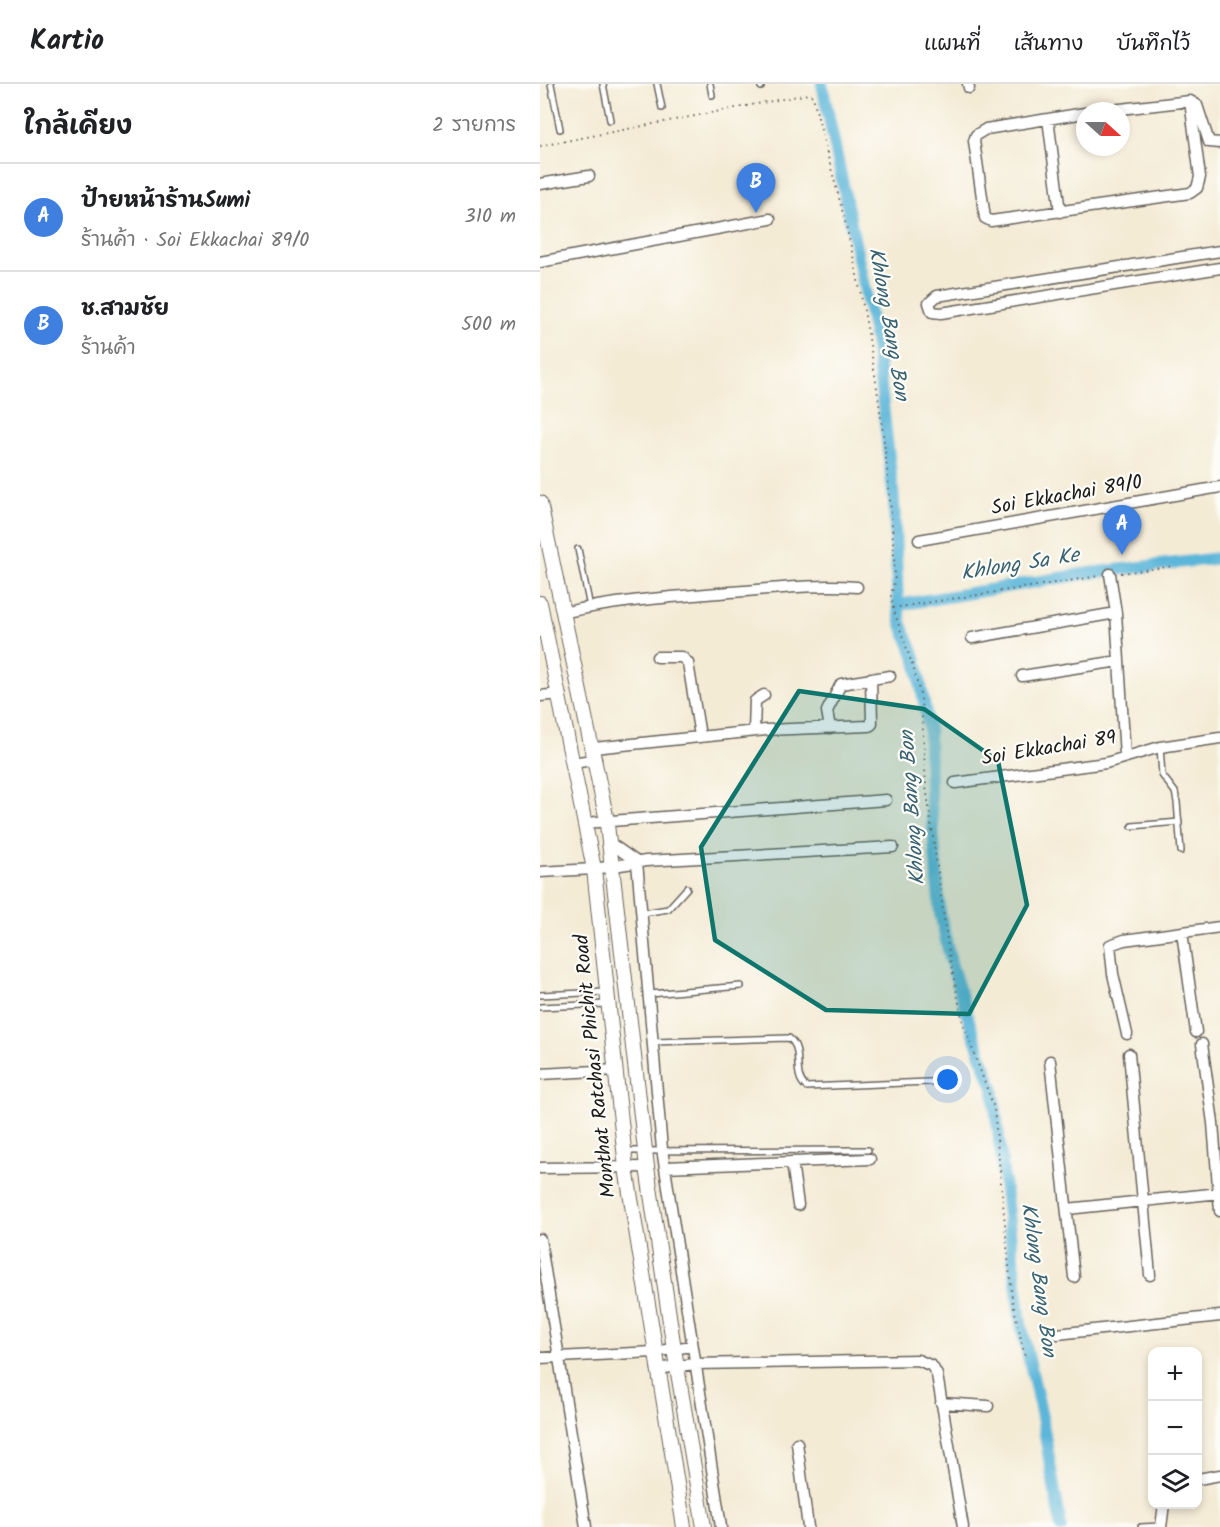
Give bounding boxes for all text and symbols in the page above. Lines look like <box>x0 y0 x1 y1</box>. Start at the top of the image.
text: Kartio <box>30 19 104 64</box>
text: แผนที่ <box>924 28 981 61</box>
text: เส้นทาง <box>1014 28 1083 61</box>
text: บันทึกไว้ <box>1116 28 1190 61</box>
north arrow <box>1076 102 1130 156</box>
text: ใกล้เคียง <box>24 106 132 148</box>
text: 2 รายการ <box>432 110 516 142</box>
pin: B <box>736 164 776 213</box>
text: ป้ายหน้าร้านSumi <box>81 184 250 219</box>
text: A <box>37 201 50 233</box>
text: 310 m <box>464 201 516 233</box>
text: ร้านค้า · Soi Ekkachai 89/0 <box>81 225 309 257</box>
water label: Khlong Bang Bon <box>858 245 918 405</box>
text: ช.สามชัย <box>81 292 169 327</box>
text: B <box>37 309 50 341</box>
text: 500 m <box>461 309 516 341</box>
text: ร้านค้า <box>81 333 136 365</box>
street label: Soi Ekkachai 89/0 <box>989 467 1145 525</box>
pin: A <box>1102 506 1142 555</box>
water label: Khlong Sa Ke <box>959 539 1084 591</box>
street label: Soi Ekkachai 89 <box>979 723 1119 775</box>
water label: Khlong Bang Bon <box>891 728 935 886</box>
street label: Monthat Ratchasi Phichit Road <box>566 932 626 1199</box>
your location <box>933 1065 962 1094</box>
water label: Khlong Bang Bon <box>1011 1201 1065 1361</box>
map controls <box>1148 1347 1202 1509</box>
button: + <box>1148 1347 1202 1401</box>
button: − <box>1148 1401 1202 1455</box>
button: layers <box>1148 1455 1202 1509</box>

